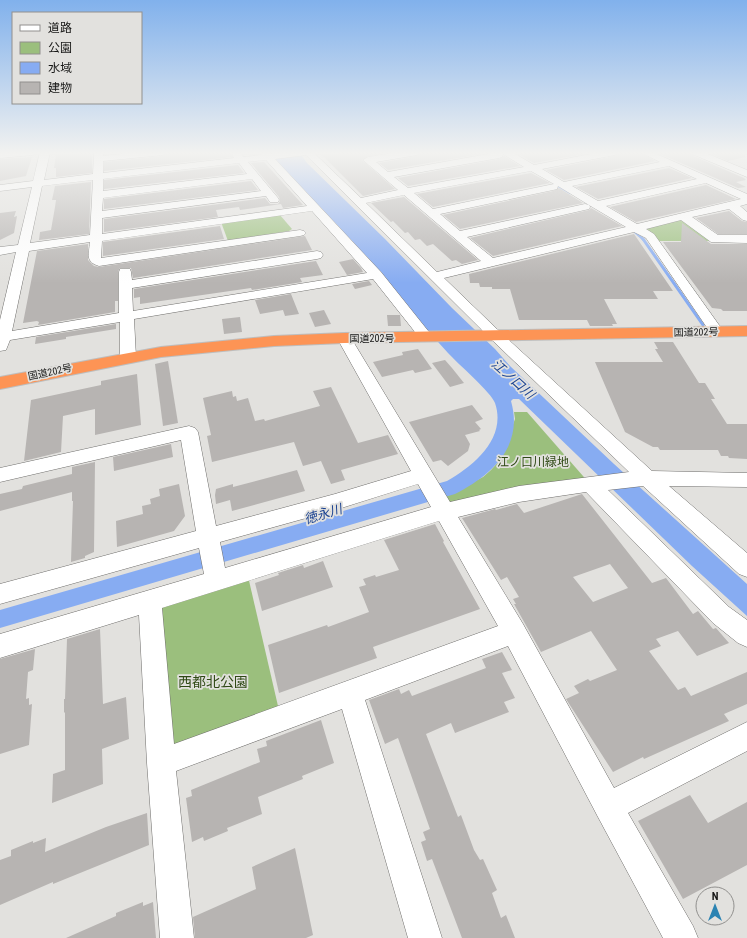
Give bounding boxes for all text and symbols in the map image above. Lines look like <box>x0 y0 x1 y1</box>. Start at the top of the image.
legend <box>12 12 142 104</box>
text: 道路 <box>48 21 72 35</box>
text: 公園 <box>48 41 72 55</box>
text: 水域 <box>48 61 72 75</box>
text: 建物 <box>48 81 72 95</box>
street label: 国道202号 <box>674 326 718 338</box>
street label: 国道202号 <box>350 333 394 344</box>
water label: 江ノ口川 <box>489 356 539 403</box>
street label: 国道202号 <box>27 362 73 382</box>
park label: 江ノ口川緑地 <box>497 455 569 469</box>
water label: 徳永川 <box>302 501 346 527</box>
park label: 西都北公園 <box>178 674 248 690</box>
north arrow <box>695 886 735 926</box>
text: N <box>712 890 719 903</box>

